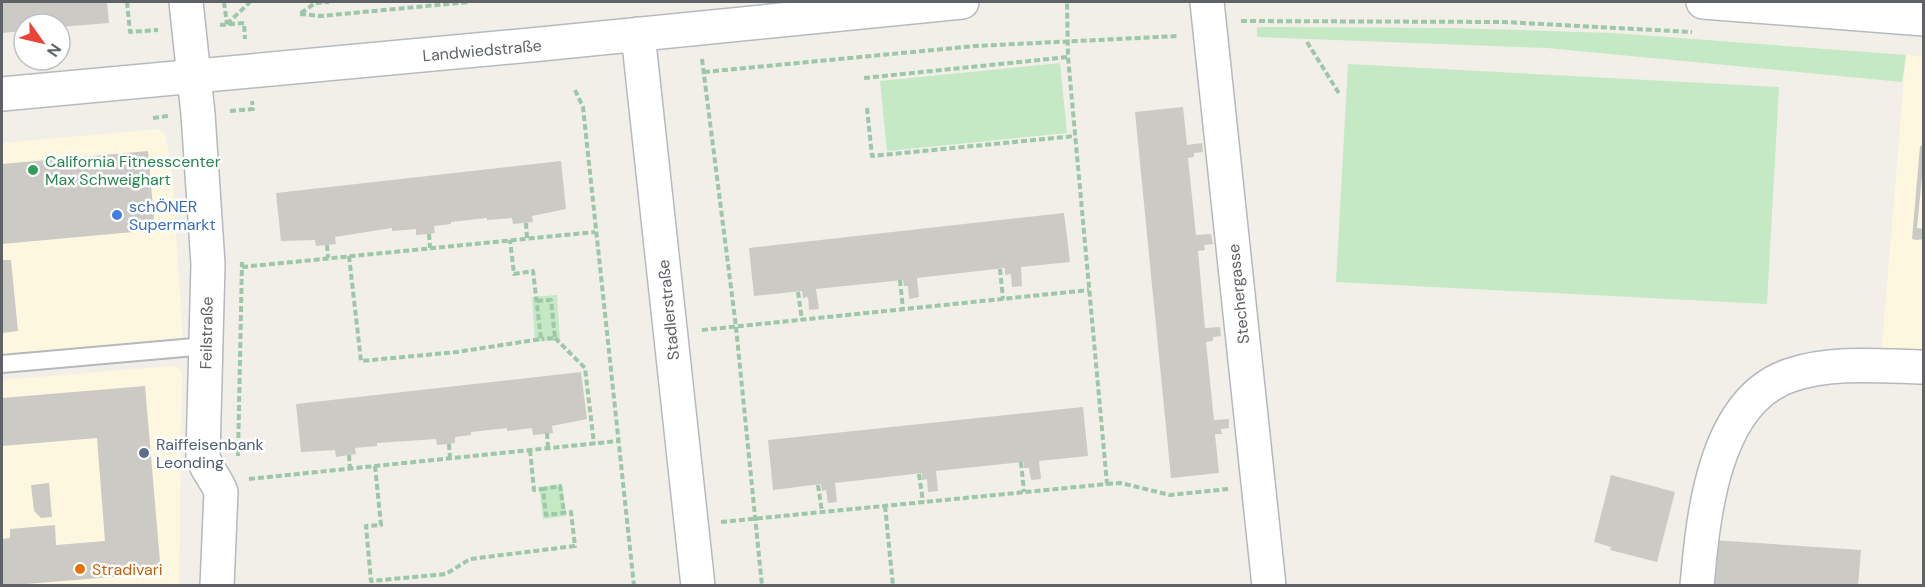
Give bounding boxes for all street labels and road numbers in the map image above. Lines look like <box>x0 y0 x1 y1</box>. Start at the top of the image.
street label: Landwiedstraße <box>422 35 543 66</box>
street label: Stechergasse <box>1223 243 1254 345</box>
street label: Stadlerstraße <box>653 259 684 361</box>
street label: Feilstraße <box>195 296 218 370</box>

